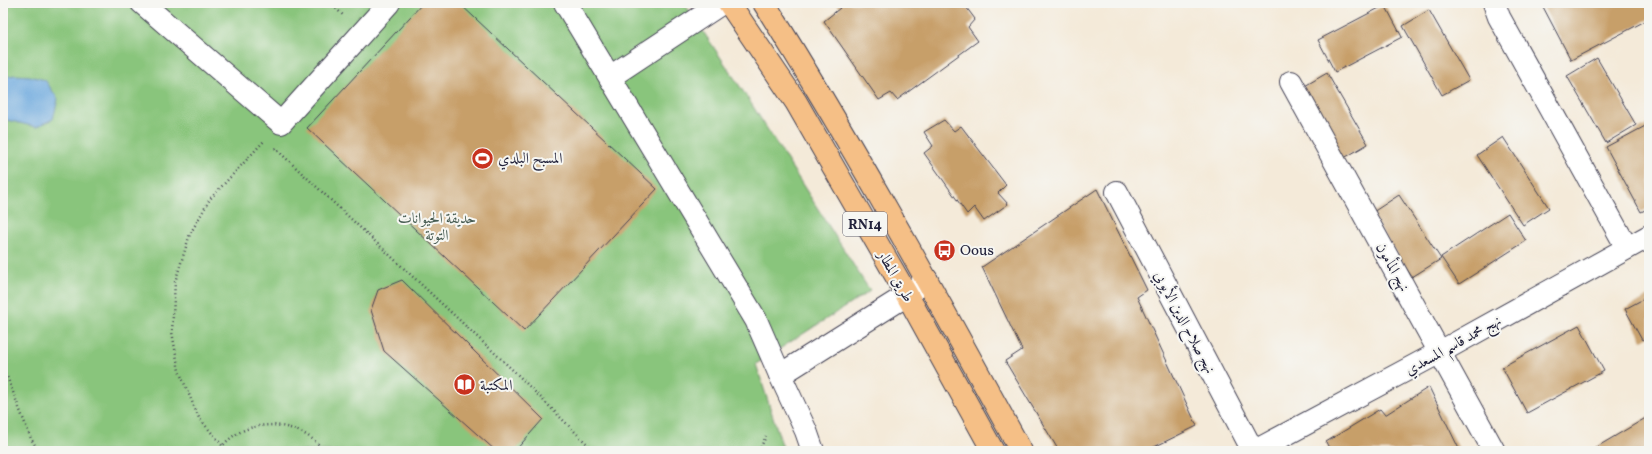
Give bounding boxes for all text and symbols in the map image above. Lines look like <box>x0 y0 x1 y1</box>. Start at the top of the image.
sports icon: المسبح البلدي <box>469 145 495 171</box>
place label: المسبح البلدي <box>498 149 562 172</box>
park label: حديقة الحيوانات التوتة <box>398 209 476 247</box>
road number: RN14 <box>843 212 887 236</box>
bus stop icon: Oous <box>932 237 958 263</box>
street label: نهج المأمون <box>1368 238 1415 297</box>
place label: Oous <box>960 241 994 262</box>
street label: طريق المطار <box>870 245 918 307</box>
street label: نهج صلاح الدين الأيوبي <box>1146 267 1221 379</box>
street label: نهج محمد قاسم المسعدي <box>1402 311 1507 384</box>
library icon: المكتبة <box>452 372 478 398</box>
place label: المكتبة <box>480 376 512 397</box>

